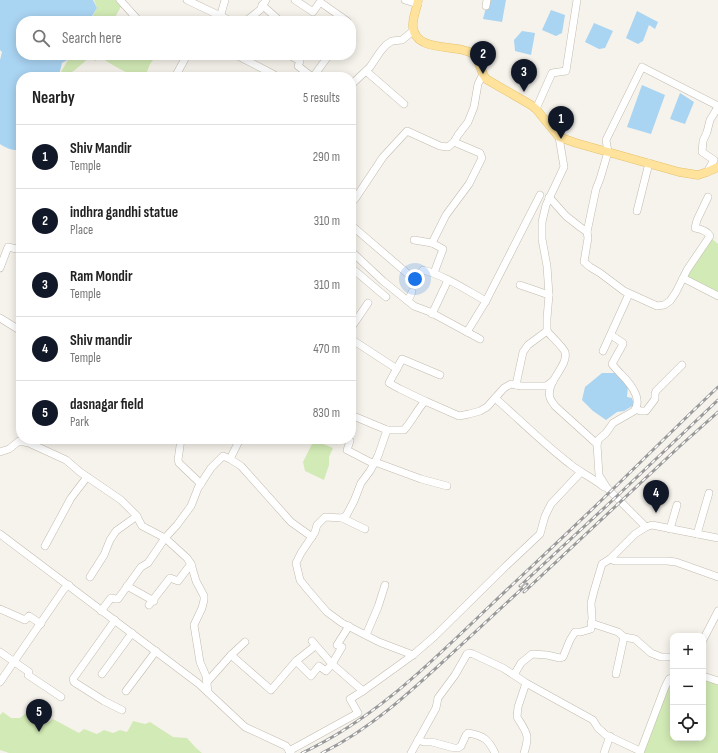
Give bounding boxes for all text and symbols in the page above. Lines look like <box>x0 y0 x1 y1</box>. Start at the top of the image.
search box <box>16 16 356 60</box>
icon: search <box>30 27 52 49</box>
text: Search here <box>62 29 122 48</box>
pin: 2 <box>470 41 496 74</box>
pin: 3 <box>511 59 537 92</box>
text: Nearby <box>32 88 75 108</box>
text: 5 results <box>303 90 340 106</box>
pin: 1 <box>548 106 574 139</box>
text: Shiv Mandir <box>70 139 132 158</box>
text: 1 <box>42 149 48 165</box>
text: 290 m <box>313 149 340 165</box>
text: Temple <box>70 158 101 174</box>
text: indhra gandhi statue <box>70 203 178 222</box>
text: 2 <box>42 213 48 229</box>
text: 310 m <box>314 213 340 229</box>
text: Place <box>70 222 93 238</box>
text: Ram Mondir <box>70 267 133 286</box>
your location <box>405 269 425 289</box>
text: 3 <box>42 277 48 293</box>
text: 310 m <box>314 277 340 293</box>
text: Temple <box>70 286 101 302</box>
text: Shiv mandir <box>70 331 132 350</box>
text: 4 <box>42 341 48 357</box>
text: 470 m <box>313 341 340 357</box>
text: Temple <box>70 350 101 366</box>
text: dasnagar field <box>70 395 144 414</box>
text: 5 <box>42 405 48 421</box>
text: 830 m <box>313 405 340 421</box>
text: Park <box>70 414 89 430</box>
pin: 4 <box>643 480 669 513</box>
map controls <box>670 633 706 741</box>
button: + <box>670 633 706 669</box>
button: − <box>670 669 706 705</box>
pin: 5 <box>26 699 52 732</box>
button: locate <box>670 705 706 741</box>

